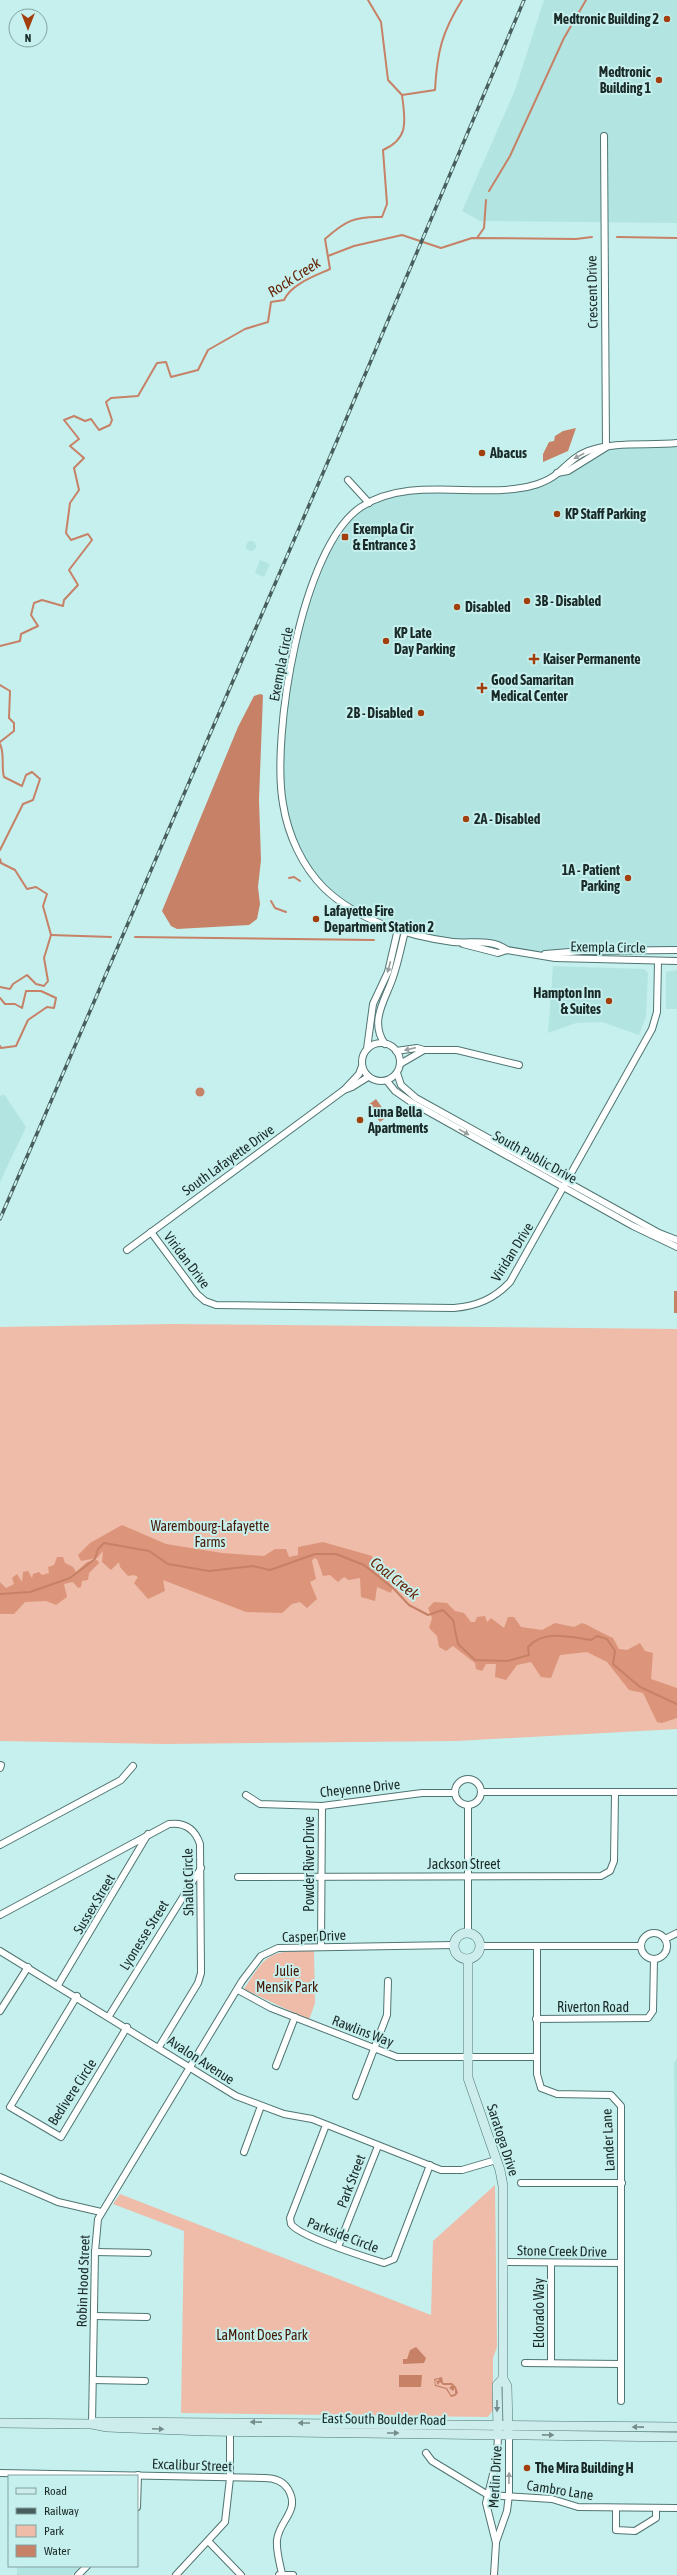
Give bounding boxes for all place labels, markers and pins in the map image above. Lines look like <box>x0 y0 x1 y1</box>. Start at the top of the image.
place label: Medtronic Building 2 <box>553 11 659 27</box>
marker: Medtronic Building 2 <box>662 14 672 24</box>
place label: Medtronic Building 1 <box>599 64 652 96</box>
marker: Medtronic Building 1 <box>654 75 664 85</box>
place label: Abacus <box>489 445 527 461</box>
marker: Abacus <box>477 448 487 458</box>
place label: KP Staff Parking <box>565 506 647 522</box>
marker: KP Staff Parking <box>552 509 562 519</box>
place label: Exempla Cir & Entrance 3 <box>353 521 416 553</box>
marker: Exempla Cir & Entrance 3 <box>340 532 350 542</box>
place label: 3B - Disabled <box>535 593 602 609</box>
marker: 3B - Disabled <box>522 596 532 606</box>
place label: Disabled <box>465 599 511 615</box>
marker: Disabled <box>452 602 462 612</box>
place label: KP Late Day Parking <box>394 625 456 657</box>
marker: KP Late Day Parking <box>381 636 391 646</box>
place label: Kaiser Permanente <box>543 651 641 667</box>
marker: Kaiser Permanente <box>528 653 540 665</box>
place label: Good Samaritan Medical Center <box>491 672 574 704</box>
marker: Good Samaritan Medical Center <box>476 682 488 694</box>
place label: 2B - Disabled <box>347 705 413 721</box>
marker: 2B - Disabled <box>416 708 426 718</box>
place label: 2A - Disabled <box>474 811 541 827</box>
marker: 2A - Disabled <box>461 814 471 824</box>
place label: 1A - Patient Parking <box>562 862 621 894</box>
marker: 1A - Patient Parking <box>623 873 633 883</box>
place label: Lafayette Fire Department Station 2 <box>324 903 435 935</box>
marker: Lafayette Fire Department Station 2 <box>311 914 321 924</box>
place label: Hampton Inn & Suites <box>533 985 601 1017</box>
marker: Hampton Inn & Suites <box>604 996 614 1006</box>
place label: Luna Bella Apartments <box>367 1104 428 1136</box>
marker: Luna Bella Apartments <box>355 1115 365 1125</box>
place label: The Mira Building H <box>535 2460 634 2476</box>
marker: The Mira Building H <box>522 2463 532 2473</box>

